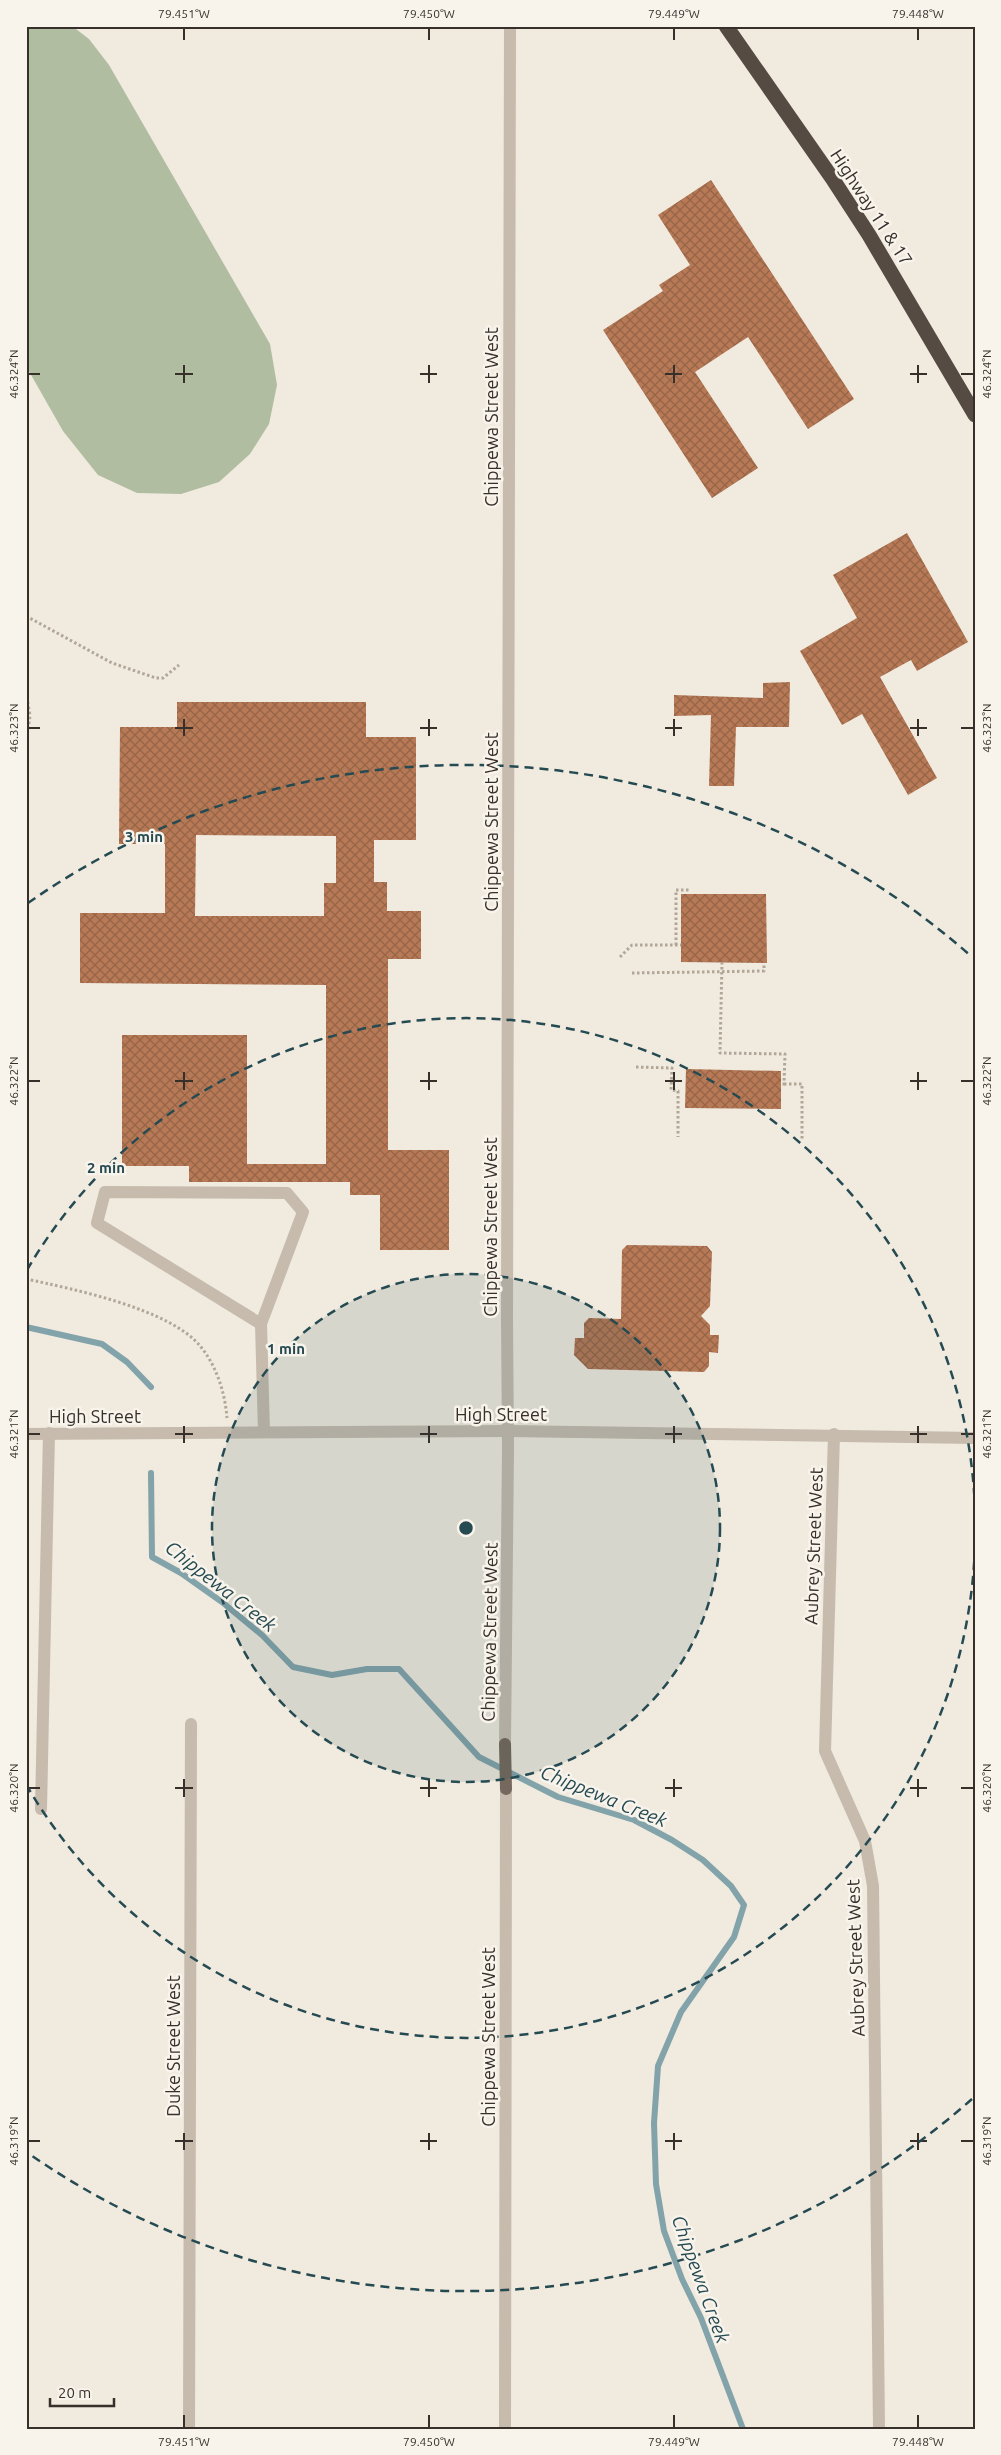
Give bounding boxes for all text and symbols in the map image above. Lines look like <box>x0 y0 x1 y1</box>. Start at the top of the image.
text: 79.451°W <box>158 7 210 20</box>
text: 79.450°W <box>403 7 455 20</box>
text: 79.449°W <box>648 7 700 20</box>
text: 79.448°W <box>892 7 944 20</box>
street label: Highway 11 & 17 <box>827 145 917 269</box>
street label: Chippewa Street West <box>481 327 501 507</box>
text: 46.324°N <box>7 349 20 399</box>
text: 46.324°N <box>980 349 993 399</box>
text: 46.323°N <box>7 703 20 753</box>
text: 46.323°N <box>980 703 993 753</box>
street label: Chippewa Street West <box>481 732 501 912</box>
text: 3 min <box>125 828 163 845</box>
text: 46.322°N <box>7 1056 20 1106</box>
text: 46.322°N <box>980 1056 993 1106</box>
street label: Chippewa Street West <box>480 1137 500 1317</box>
text: 2 min <box>87 1159 125 1176</box>
text: 1 min <box>267 1340 305 1357</box>
street label: High Street <box>455 1404 547 1424</box>
street label: High Street <box>49 1406 141 1426</box>
text: 46.321°N <box>7 1409 20 1459</box>
text: 46.321°N <box>980 1409 993 1459</box>
street label: Aubrey Street West <box>800 1467 826 1625</box>
centre of rings <box>457 1519 475 1537</box>
water label: Chippewa Creek <box>161 1536 281 1636</box>
street label: Chippewa Street West <box>477 1542 501 1722</box>
water label: Chippewa Creek <box>538 1761 671 1831</box>
text: 46.320°N <box>7 1763 20 1813</box>
text: 46.320°N <box>980 1763 993 1813</box>
street label: Aubrey Street West <box>842 1879 868 2037</box>
street label: Chippewa Street West <box>478 1947 498 2127</box>
street label: Duke Street West <box>163 1975 183 2117</box>
text: 46.319°N <box>7 2116 20 2166</box>
text: 46.319°N <box>980 2116 993 2166</box>
water label: Chippewa Creek <box>668 2212 734 2346</box>
scale bar <box>50 2375 114 2407</box>
text: 20 m <box>58 2384 91 2401</box>
text: 79.451°W <box>158 2435 210 2448</box>
text: 79.450°W <box>403 2435 455 2448</box>
text: 79.449°W <box>648 2435 700 2448</box>
text: 79.448°W <box>892 2435 944 2448</box>

